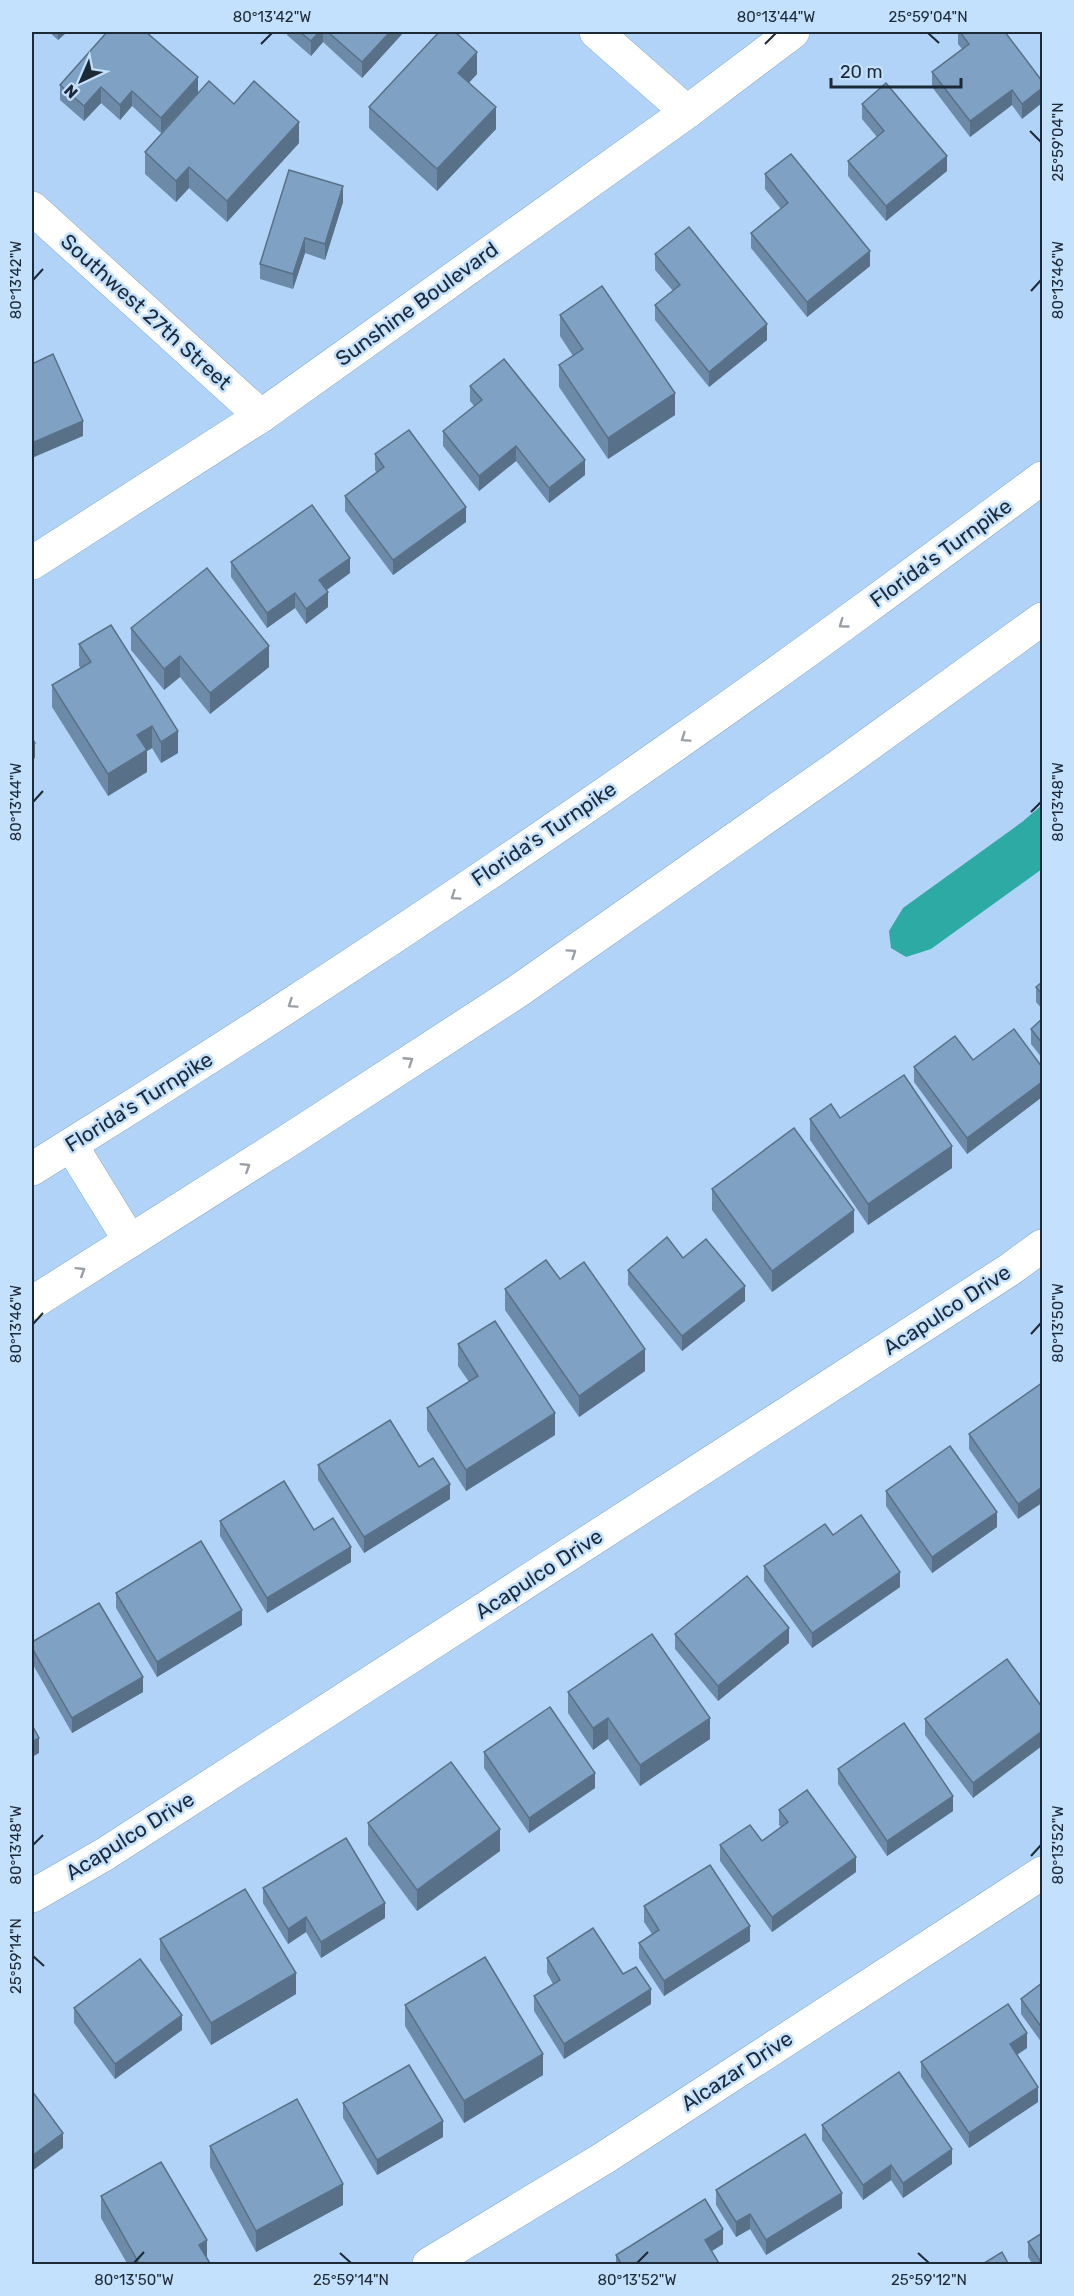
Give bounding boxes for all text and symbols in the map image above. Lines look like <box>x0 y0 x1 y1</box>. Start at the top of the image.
text: 80°13'42"W <box>233 8 311 26</box>
text: 80°13'44"W <box>737 8 815 26</box>
text: 25°59'04"N <box>888 8 968 26</box>
north arrow <box>51 51 111 111</box>
scale bar <box>831 51 962 89</box>
text: 20 m <box>840 61 882 83</box>
text: N <box>60 81 82 102</box>
text: 25°59'04"N <box>1049 102 1067 182</box>
street label: Southwest 27th Street <box>56 228 237 395</box>
street label: Sunshine Boulevard <box>331 236 503 371</box>
text: 80°13'42"W <box>7 241 25 319</box>
text: 80°13'46"W <box>1049 241 1067 319</box>
street label: Florida's Turnpike <box>865 493 1016 612</box>
one-way arrow <box>839 617 850 628</box>
one-way arrow <box>680 731 691 742</box>
text: 80°13'48"W <box>1049 762 1067 842</box>
text: 80°13'44"W <box>7 763 25 841</box>
street label: Florida's Turnpike <box>467 776 621 891</box>
one-way arrow <box>450 889 461 900</box>
one-way arrow <box>565 949 576 960</box>
one-way arrow <box>288 996 299 1007</box>
street label: Florida's Turnpike <box>60 1046 217 1157</box>
one-way arrow <box>403 1057 414 1068</box>
one-way arrow <box>240 1163 250 1175</box>
street label: Acapulco Drive <box>878 1259 1015 1360</box>
one-way arrow <box>75 1267 85 1279</box>
text: 80°13'50"W <box>1049 1283 1067 1363</box>
text: 80°13'46"W <box>7 1285 25 1363</box>
street label: Acapulco Drive <box>470 1523 607 1624</box>
street label: Acapulco Drive <box>61 1786 199 1885</box>
text: 80°13'48"W <box>7 1805 25 1885</box>
text: 80°13'52"W <box>1049 1806 1067 1884</box>
text: 25°59'14"N <box>7 1918 25 1994</box>
street label: Alcazar Drive <box>676 2025 797 2116</box>
text: 80°13'50"W <box>94 2271 174 2289</box>
text: 25°59'14"N <box>313 2271 389 2289</box>
text: 80°13'52"W <box>598 2271 676 2289</box>
text: 25°59'12"N <box>891 2271 967 2289</box>

